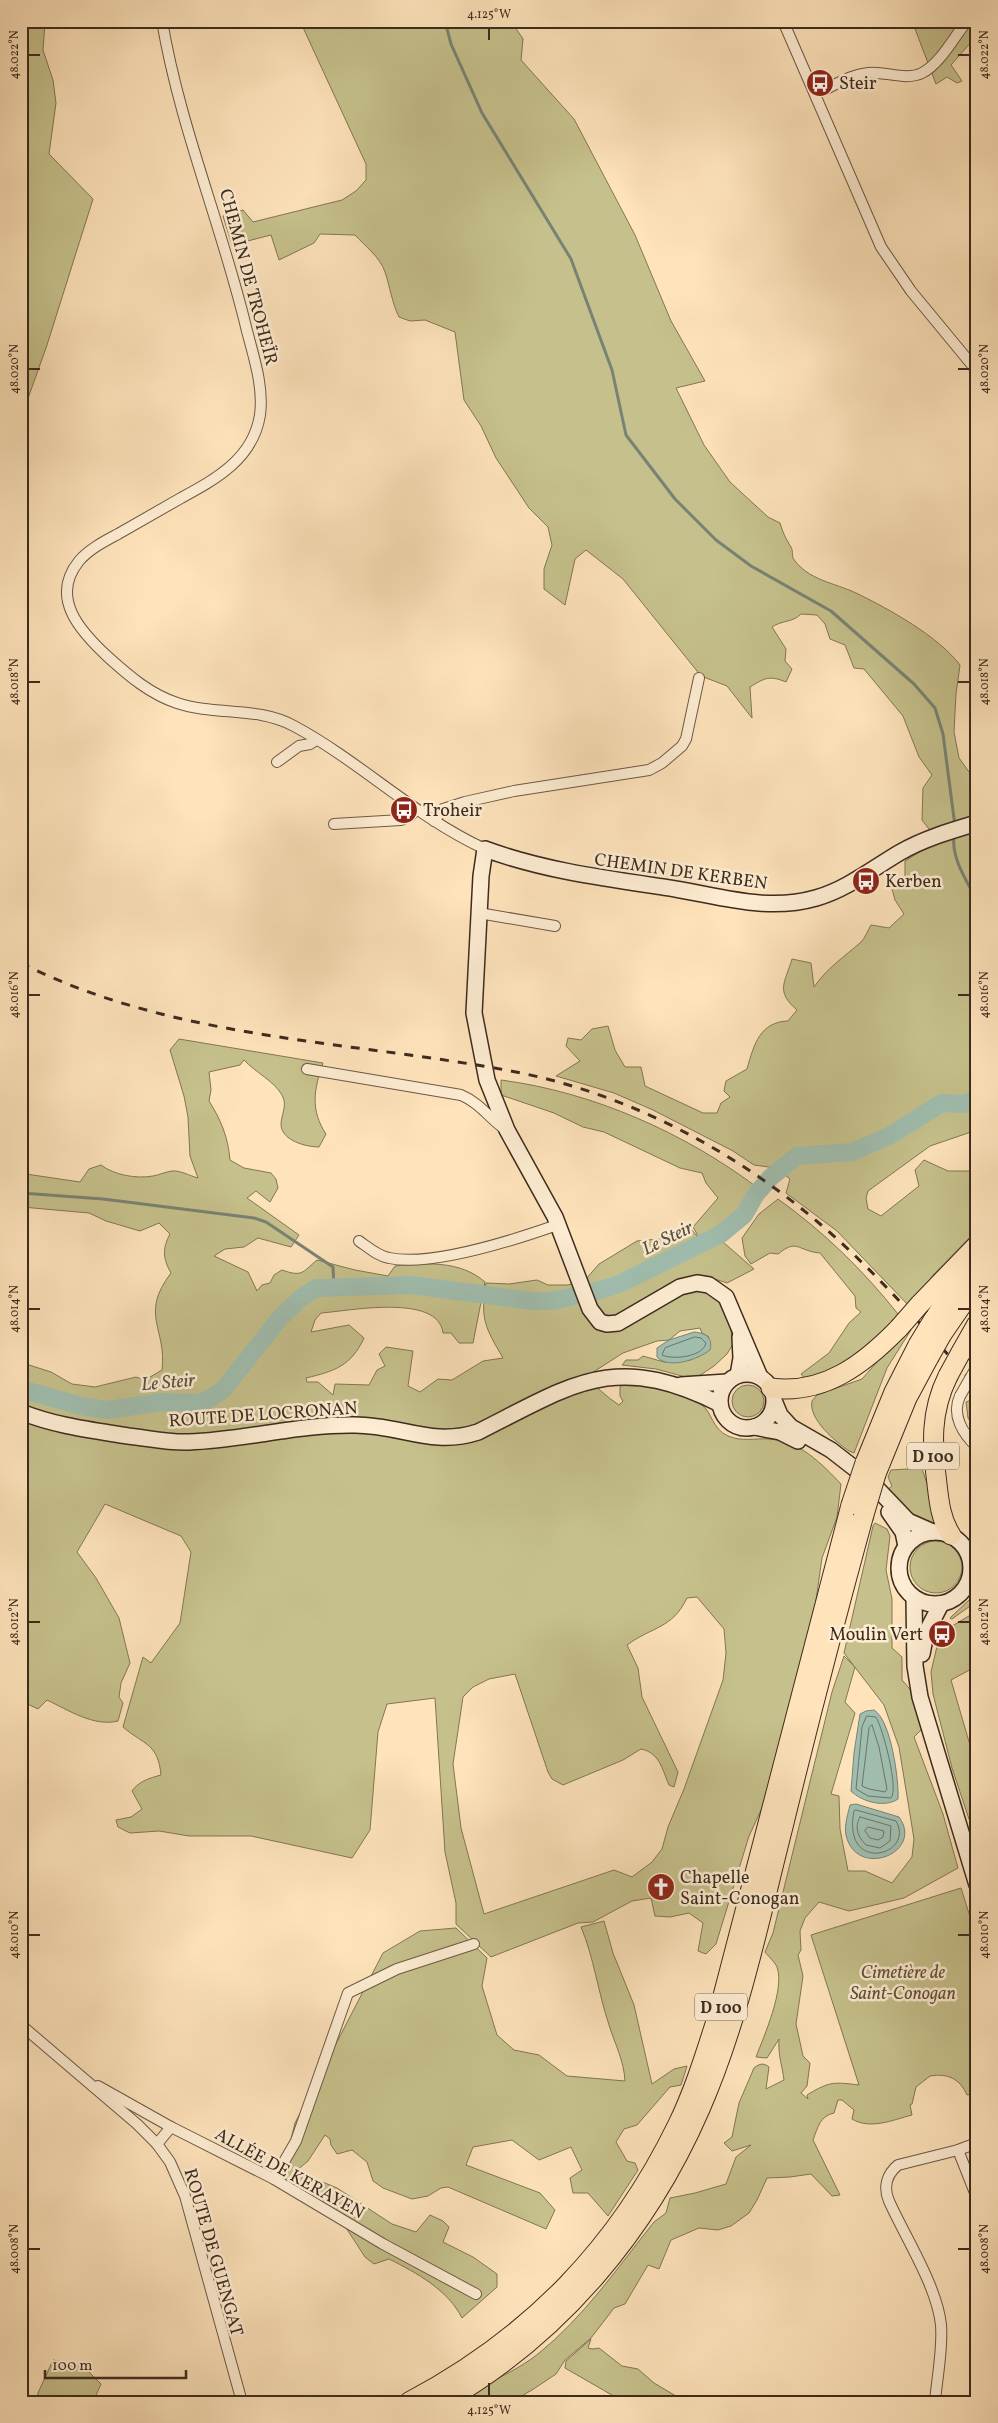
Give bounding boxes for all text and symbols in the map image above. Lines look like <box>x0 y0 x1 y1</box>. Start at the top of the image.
text: 4.125°W <box>467 7 511 23</box>
text: 48.022°N <box>7 30 23 80</box>
text: 48.022°N <box>977 30 993 80</box>
bus stop icon: Steir <box>805 68 835 98</box>
place label: Steir <box>839 72 877 97</box>
street label: CHEMIN DE TROHEÏR <box>212 186 283 368</box>
text: 48.020°N <box>7 344 23 394</box>
text: 48.020°N <box>977 344 993 394</box>
text: 48.018°N <box>7 658 23 706</box>
text: 48.018°N <box>977 658 993 706</box>
bus stop icon: Troheir <box>389 795 419 825</box>
place label: Troheir <box>423 799 482 824</box>
street label: CHEMIN DE KERBEN <box>593 848 769 897</box>
bus stop icon: Kerben <box>851 866 881 896</box>
place label: Kerben <box>885 870 942 895</box>
text: 48.016°N <box>7 971 23 1019</box>
text: 48.016°N <box>977 971 993 1019</box>
water label: Le Steir <box>638 1215 699 1262</box>
text: 48.014°N <box>7 1285 23 1333</box>
text: 48.014°N <box>977 1285 993 1333</box>
water label: Le Steir <box>140 1368 197 1398</box>
street label: ROUTE DE LOCRONAN <box>168 1396 358 1435</box>
road number: D 100 <box>907 1442 959 1470</box>
text: 48.012°N <box>7 1598 23 1646</box>
text: 48.012°N <box>977 1598 993 1646</box>
bus stop icon: Moulin Vert <box>927 1619 957 1649</box>
place label: Moulin Vert <box>829 1623 923 1648</box>
place label: Chapelle Saint-Conogan <box>680 1866 800 1912</box>
church icon: Chapelle Saint-Conogan <box>646 1872 676 1902</box>
text: 48.010°N <box>7 1911 23 1959</box>
text: 48.010°N <box>977 1911 993 1959</box>
park label: Cimetière de Saint-Conogan <box>850 1961 956 2007</box>
road number: D 100 <box>695 1994 747 2020</box>
street label: ALLÉE DE KERAYEN <box>210 2123 369 2226</box>
street label: ROUTE DE GUENGAT <box>177 2165 249 2340</box>
text: 48.008°N <box>7 2224 23 2274</box>
text: 48.008°N <box>977 2224 993 2274</box>
scale bar <box>45 2348 186 2380</box>
text: 100 m <box>52 2356 92 2377</box>
text: 4.125°W <box>467 2403 511 2419</box>

